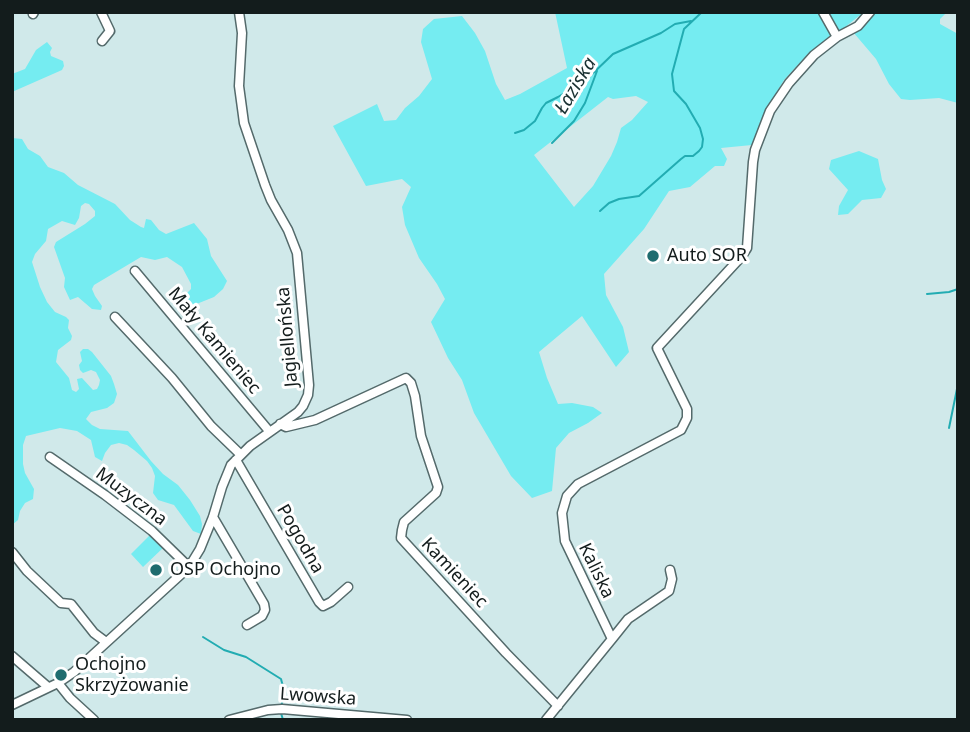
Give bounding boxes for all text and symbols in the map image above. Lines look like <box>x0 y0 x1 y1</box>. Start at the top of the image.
water label: Łaziska <box>550 54 602 118</box>
place label: Auto SOR <box>667 245 747 267</box>
marker: Auto SOR <box>645 248 661 264</box>
street label: Mały Kamieniec <box>163 283 265 399</box>
street label: Jagiellońska <box>273 286 303 388</box>
street label: Muzyczna <box>91 463 171 531</box>
street label: Pogodna <box>272 501 328 577</box>
street label: Kamieniec <box>416 534 492 612</box>
street label: Kaliska <box>573 540 619 602</box>
place label: OSP Ochojno <box>170 559 281 581</box>
marker: OSP Ochojno <box>148 562 164 578</box>
place label: Ochojno Skrzyżowanie <box>75 654 189 696</box>
marker: Ochojno Skrzyżowanie <box>53 667 69 683</box>
street label: Lwowska <box>279 684 357 710</box>

